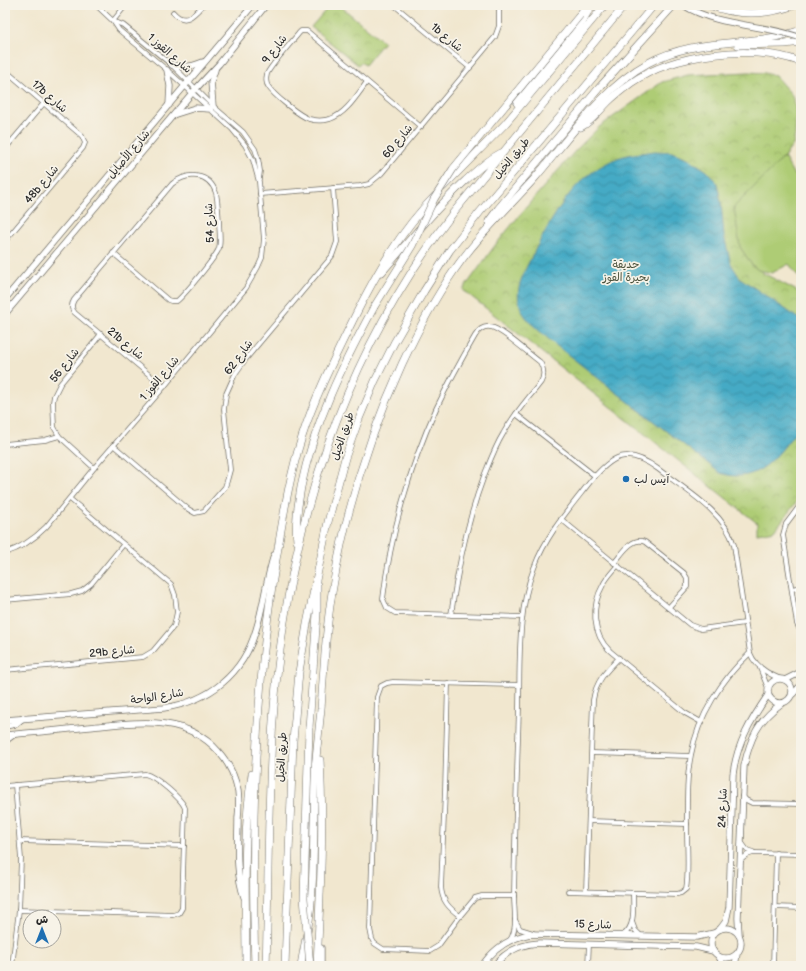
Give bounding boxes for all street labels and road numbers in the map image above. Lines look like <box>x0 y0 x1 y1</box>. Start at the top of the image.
street label: 1b شارع <box>427 20 465 56</box>
street label: شارع القوز 1 <box>144 31 194 77</box>
street label: شارع 9 <box>259 32 291 68</box>
street label: 17b شارع <box>28 77 70 117</box>
street label: شارع 60 <box>380 122 417 162</box>
street label: شارع الأصايل <box>104 127 154 183</box>
street label: طريق الخيل <box>490 135 532 182</box>
street label: 48b شارع <box>22 162 63 207</box>
street label: شارع 54 <box>202 203 219 243</box>
street label: 21b شارع <box>104 324 147 364</box>
street label: شارع 62 <box>221 337 257 378</box>
street label: شارع 56 <box>47 346 83 386</box>
street label: شارع القوز 1 <box>137 353 183 404</box>
street label: طريق الخيل <box>328 410 357 462</box>
street label: 29b شارع <box>89 643 136 662</box>
street label: شارع الواحة <box>130 686 185 709</box>
street label: طريق الخيل <box>274 732 289 782</box>
street label: شارع 24 <box>715 788 732 828</box>
street label: شارع 15 <box>574 917 612 934</box>

